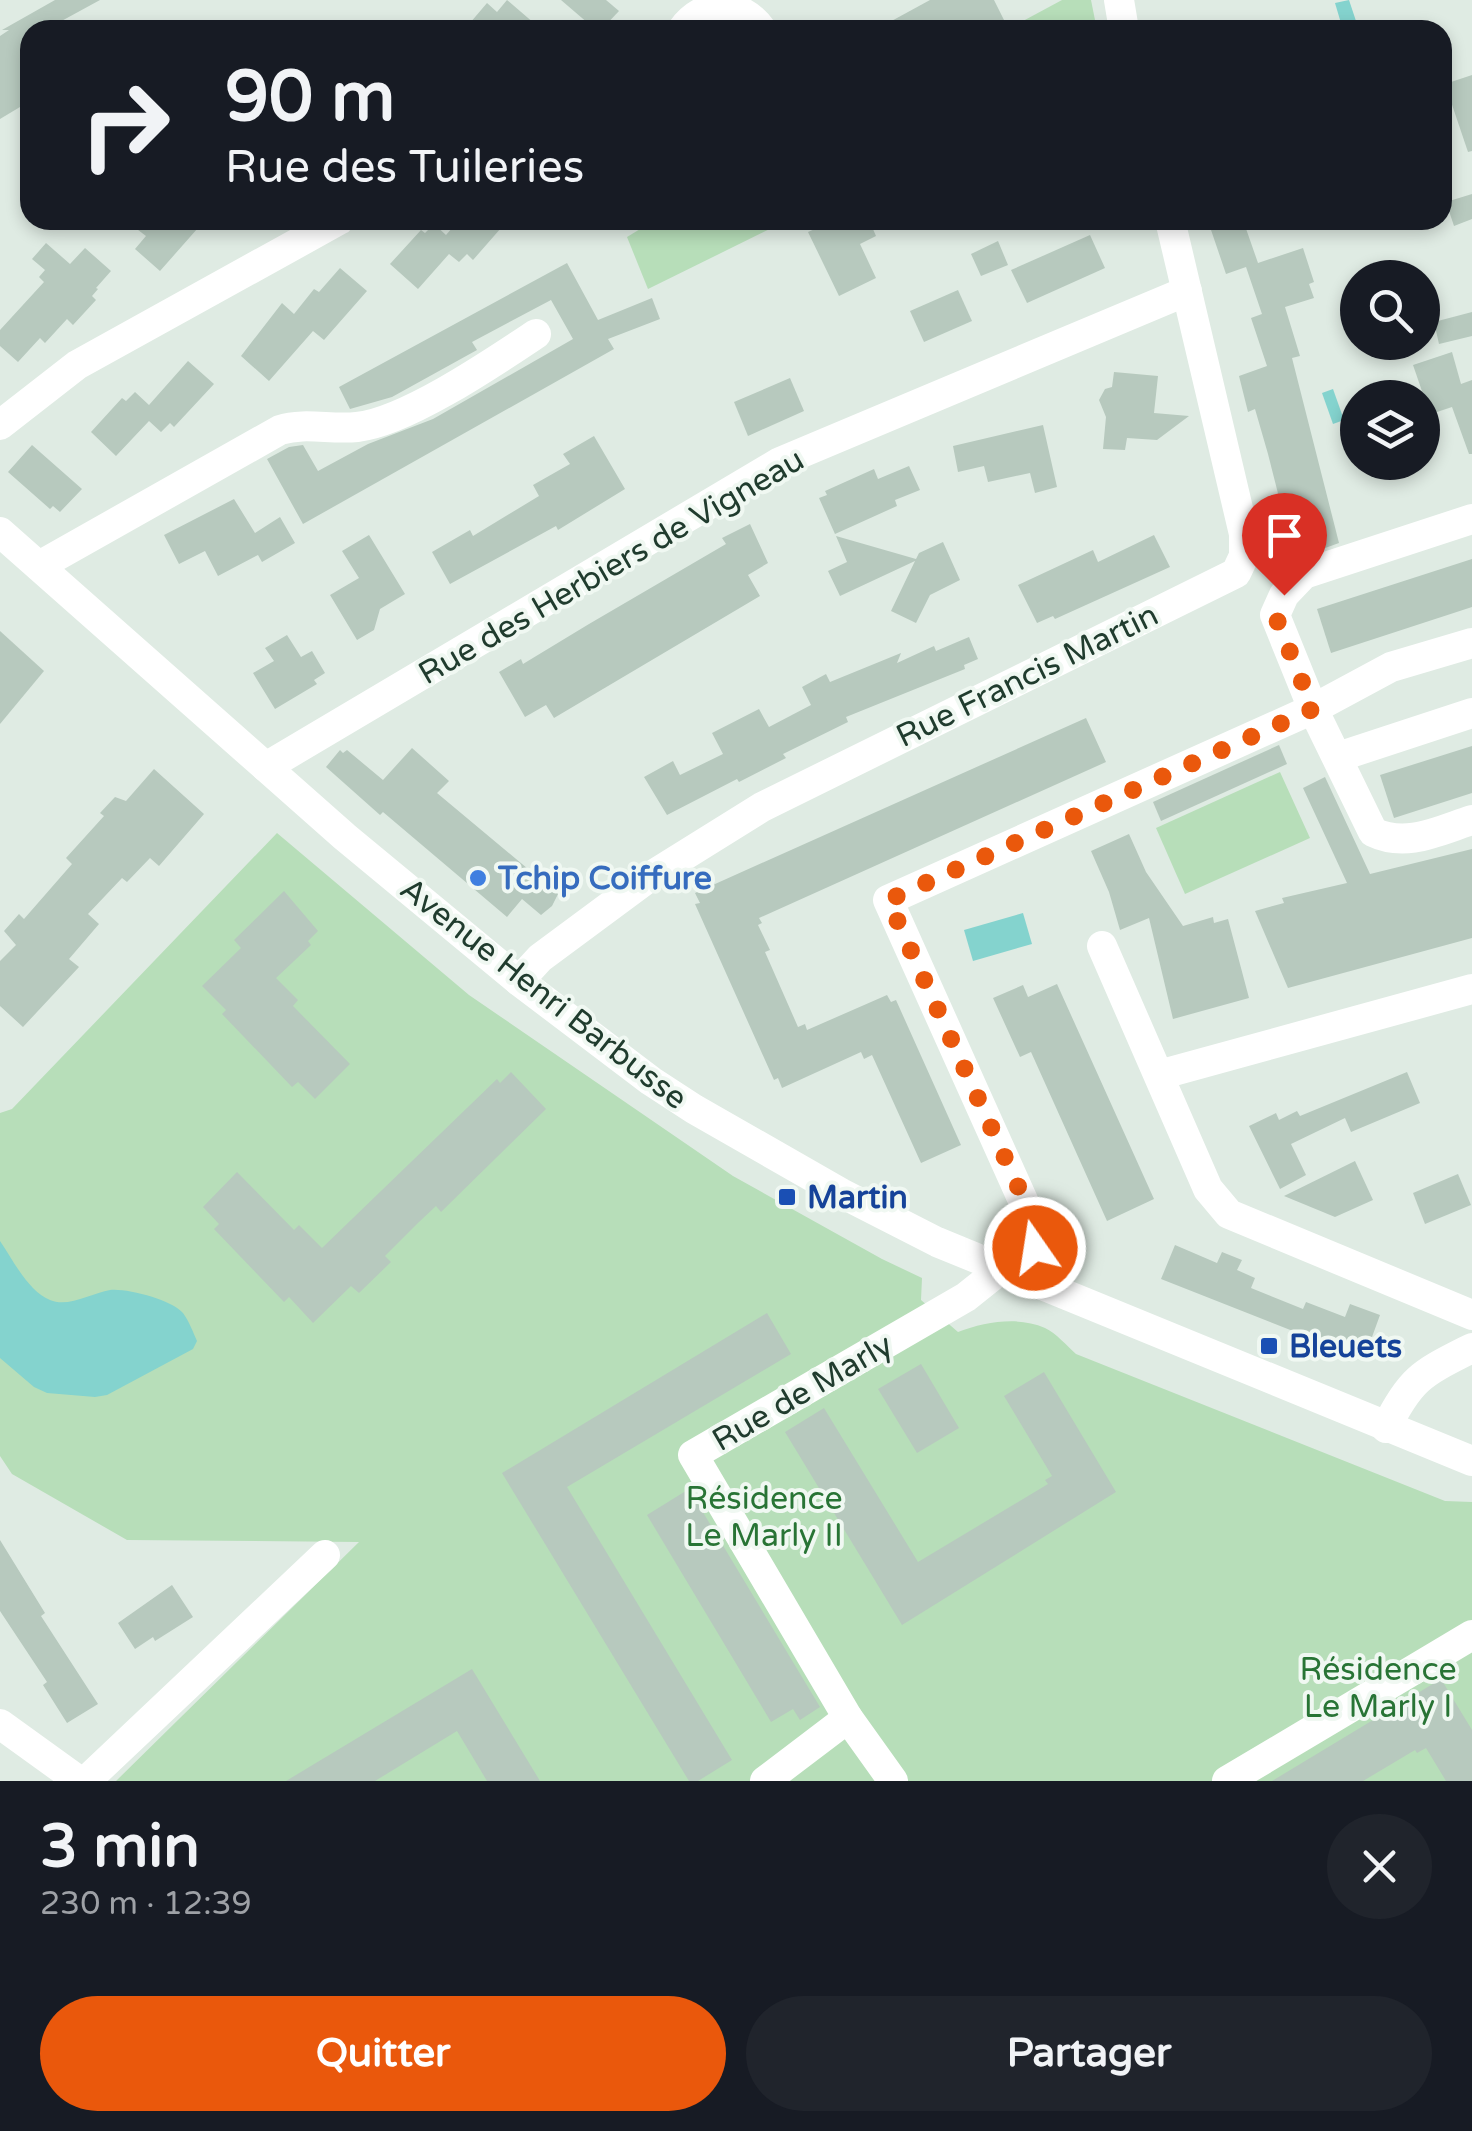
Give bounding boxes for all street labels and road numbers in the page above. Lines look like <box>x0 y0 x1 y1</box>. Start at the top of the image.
street label: Rue des Herbiers de Vigneau <box>412 441 811 693</box>
street label: Rue Francis Martin <box>890 596 1165 756</box>
street label: Avenue Henri Barbusse <box>392 870 694 1118</box>
street label: Rue de Marly <box>706 1326 899 1460</box>

